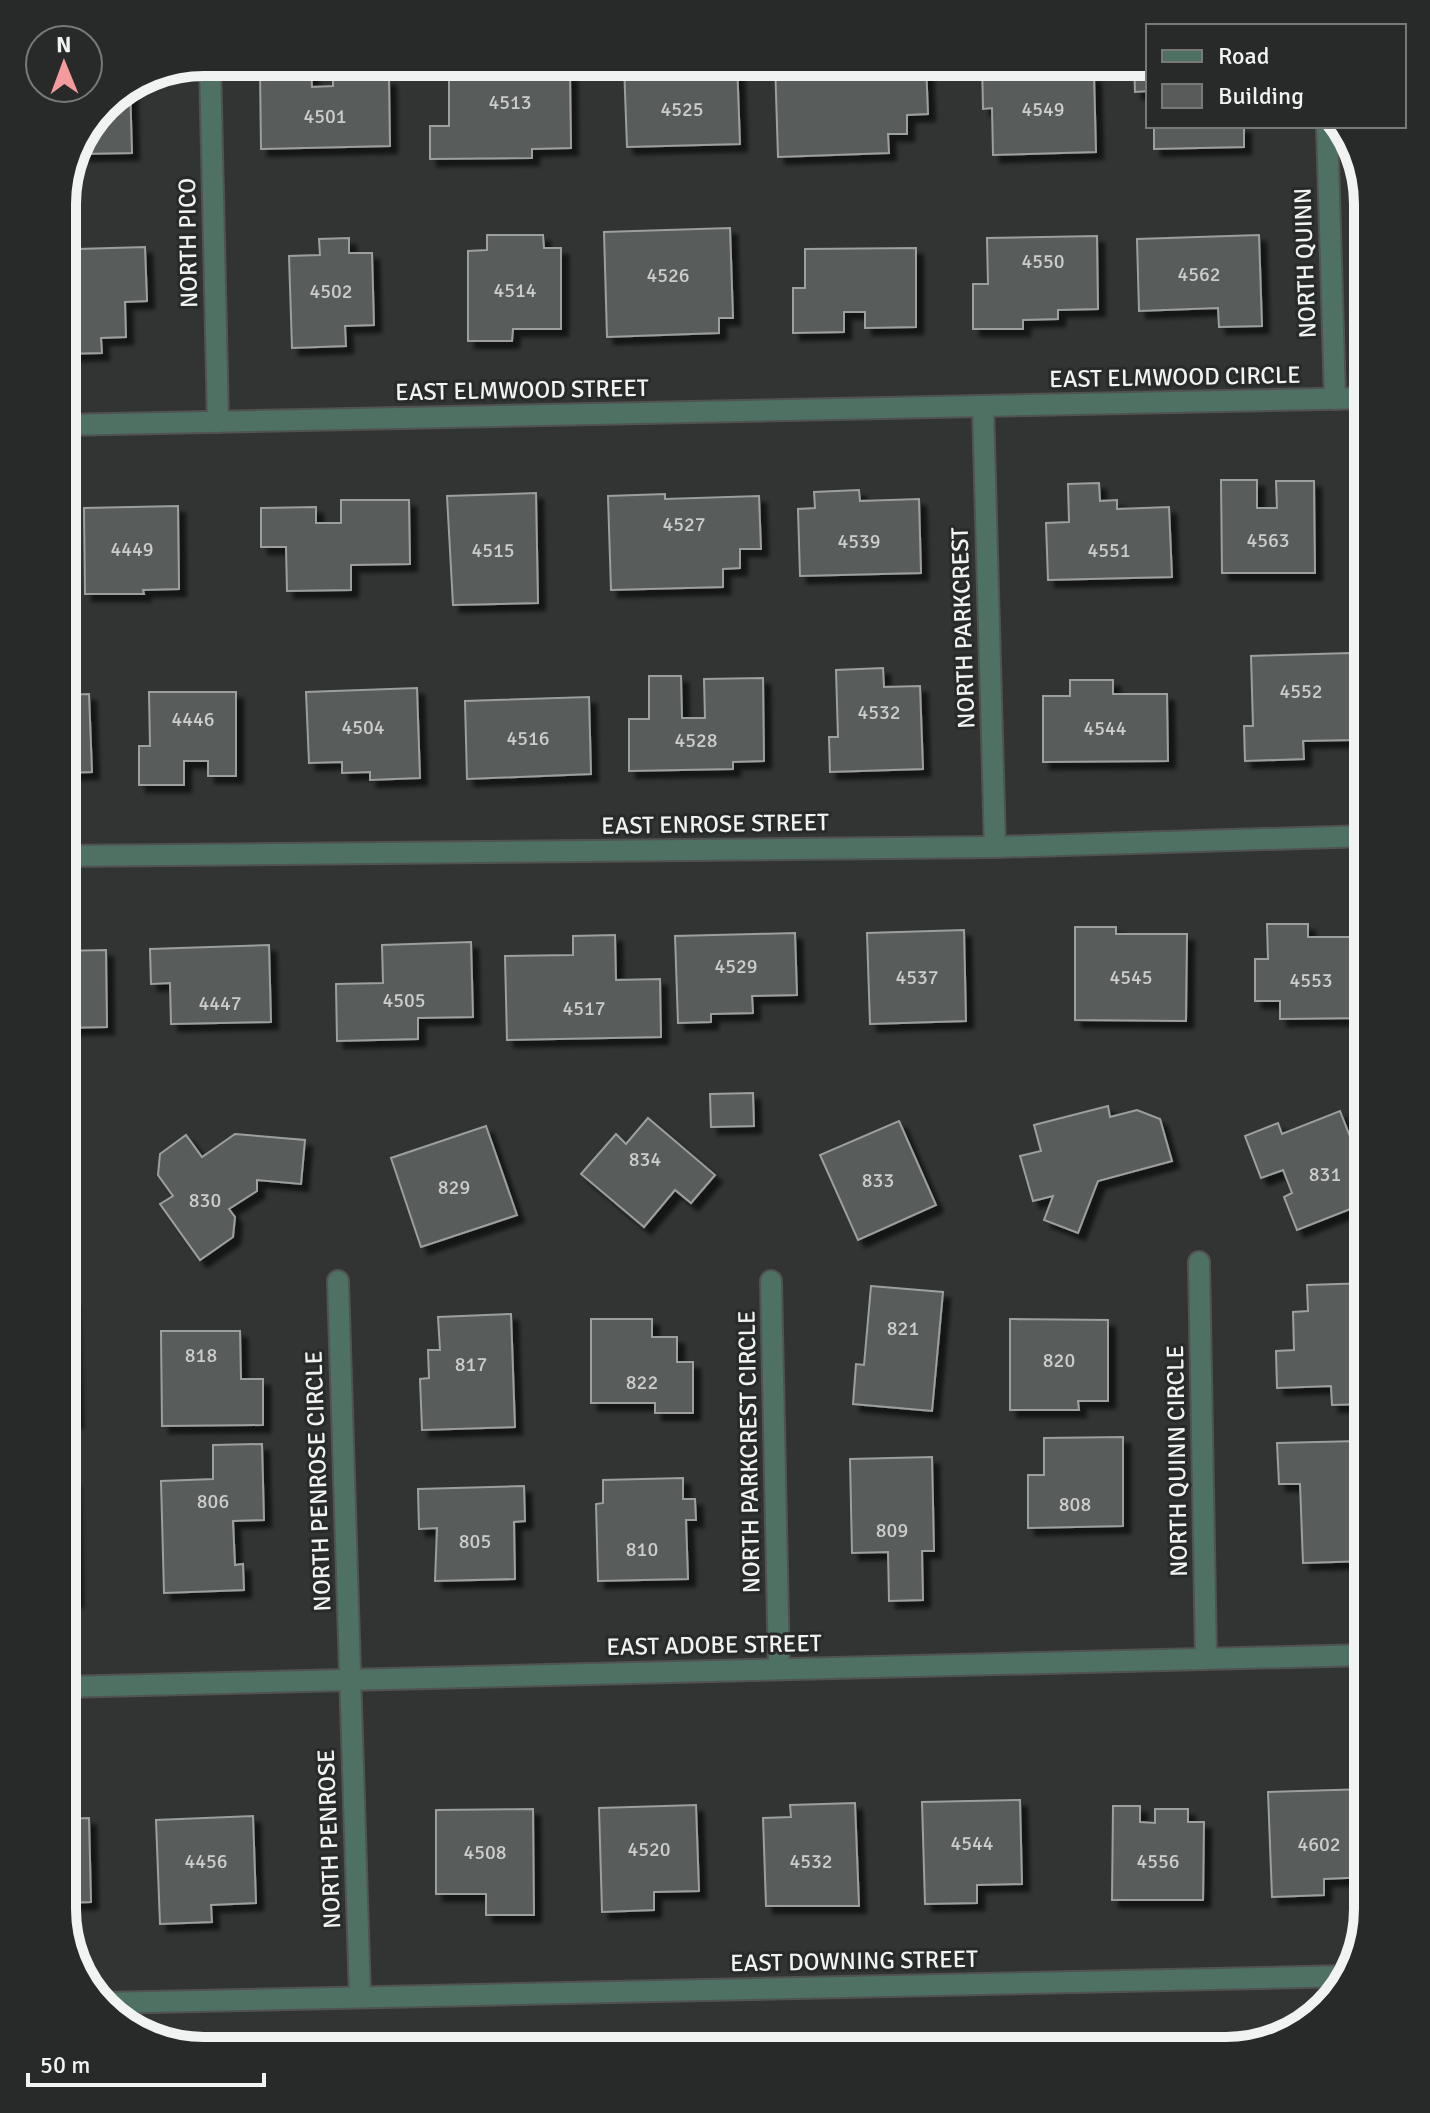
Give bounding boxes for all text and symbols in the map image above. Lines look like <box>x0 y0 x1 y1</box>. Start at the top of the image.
north arrow <box>24 24 104 104</box>
legend <box>1146 24 1406 128</box>
text: N <box>56 31 72 58</box>
text: Road <box>1218 41 1269 71</box>
text: Building <box>1218 81 1304 111</box>
house number: 4513 <box>488 90 532 115</box>
house number: 4525 <box>660 97 704 122</box>
house number: 4549 <box>1021 97 1065 122</box>
house number: 4501 <box>303 104 347 129</box>
street label: NORTH PICO <box>172 178 204 308</box>
street label: NORTH QUINN <box>1287 187 1323 339</box>
house number: 4550 <box>1021 249 1065 274</box>
house number: 4562 <box>1177 262 1221 287</box>
house number: 4526 <box>646 263 690 288</box>
house number: 4514 <box>493 278 537 303</box>
house number: 4502 <box>309 279 353 304</box>
street label: EAST ELMWOOD CIRCLE <box>1049 360 1301 394</box>
street label: EAST ELMWOOD STREET <box>395 373 649 407</box>
house number: 4527 <box>662 512 706 537</box>
street label: NORTH PARKCREST <box>944 526 982 729</box>
house number: 4563 <box>1246 528 1290 553</box>
house number: 4539 <box>837 529 881 554</box>
house number: 4449 <box>110 537 154 562</box>
house number: 4515 <box>471 538 515 563</box>
house number: 4551 <box>1087 538 1131 563</box>
house number: 4552 <box>1279 679 1323 704</box>
house number: 4532 <box>857 700 901 725</box>
house number: 4446 <box>171 707 215 732</box>
house number: 4504 <box>341 715 385 740</box>
house number: 4544 <box>1083 716 1127 741</box>
house number: 4516 <box>506 726 550 751</box>
house number: 4528 <box>674 728 718 753</box>
street label: EAST ENROSE STREET <box>601 807 829 841</box>
house number: 4529 <box>714 954 758 979</box>
house number: 4537 <box>895 965 939 990</box>
house number: 4545 <box>1109 965 1153 990</box>
house number: 4553 <box>1289 968 1333 993</box>
house number: 4505 <box>382 988 426 1013</box>
house number: 4447 <box>198 991 242 1016</box>
house number: 4517 <box>562 996 606 1021</box>
house number: 834 <box>629 1147 661 1172</box>
house number: 831 <box>1309 1162 1341 1187</box>
house number: 833 <box>862 1168 894 1193</box>
house number: 829 <box>438 1175 470 1200</box>
house number: 830 <box>189 1188 221 1213</box>
street label: NORTH PARKCREST CIRCLE <box>732 1310 766 1594</box>
house number: 821 <box>887 1316 919 1341</box>
house number: 818 <box>185 1343 217 1368</box>
street label: NORTH QUINN CIRCLE <box>1160 1345 1194 1577</box>
house number: 820 <box>1043 1348 1075 1373</box>
street label: NORTH PENROSE CIRCLE <box>298 1350 338 1612</box>
house number: 817 <box>455 1352 487 1377</box>
house number: 822 <box>626 1370 658 1395</box>
house number: 806 <box>197 1489 229 1514</box>
house number: 808 <box>1059 1492 1091 1517</box>
house number: 809 <box>876 1518 908 1543</box>
house number: 805 <box>459 1529 491 1554</box>
house number: 810 <box>626 1537 658 1562</box>
street label: EAST ADOBE STREET <box>606 1628 822 1662</box>
street label: NORTH PENROSE <box>311 1749 347 1929</box>
house number: 4544 <box>950 1831 994 1856</box>
house number: 4602 <box>1297 1832 1341 1857</box>
house number: 4520 <box>627 1837 671 1862</box>
house number: 4508 <box>463 1840 507 1865</box>
house number: 4456 <box>184 1849 228 1874</box>
house number: 4532 <box>789 1849 833 1874</box>
house number: 4556 <box>1136 1849 1180 1874</box>
street label: EAST DOWNING STREET <box>730 1944 978 1978</box>
scale bar <box>28 2037 264 2087</box>
text: 50 m <box>40 2050 90 2080</box>

